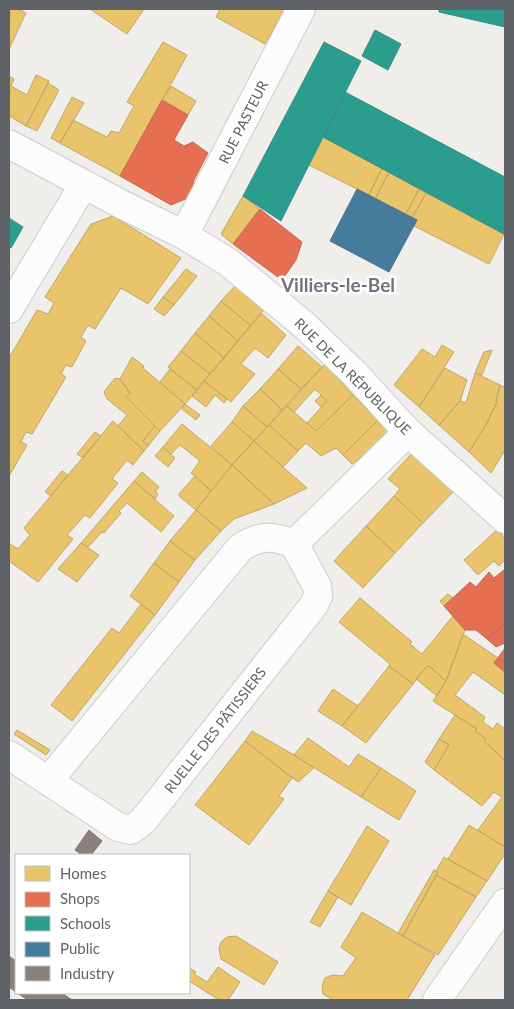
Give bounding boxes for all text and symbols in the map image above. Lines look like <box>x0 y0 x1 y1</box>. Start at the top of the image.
street label: RUE PASTEUR <box>215 77 271 166</box>
district label: Villiers-le-Bel <box>280 273 395 296</box>
street label: RUE DE LA RÉPUBLIQUE <box>291 314 415 438</box>
street label: RUELLE DES PÂTISSIERS <box>161 664 269 796</box>
legend <box>15 854 190 994</box>
text: Homes <box>60 864 106 882</box>
text: Shops <box>60 889 100 907</box>
text: Schools <box>60 914 111 932</box>
text: Public <box>60 939 100 957</box>
text: Industry <box>60 964 115 982</box>

